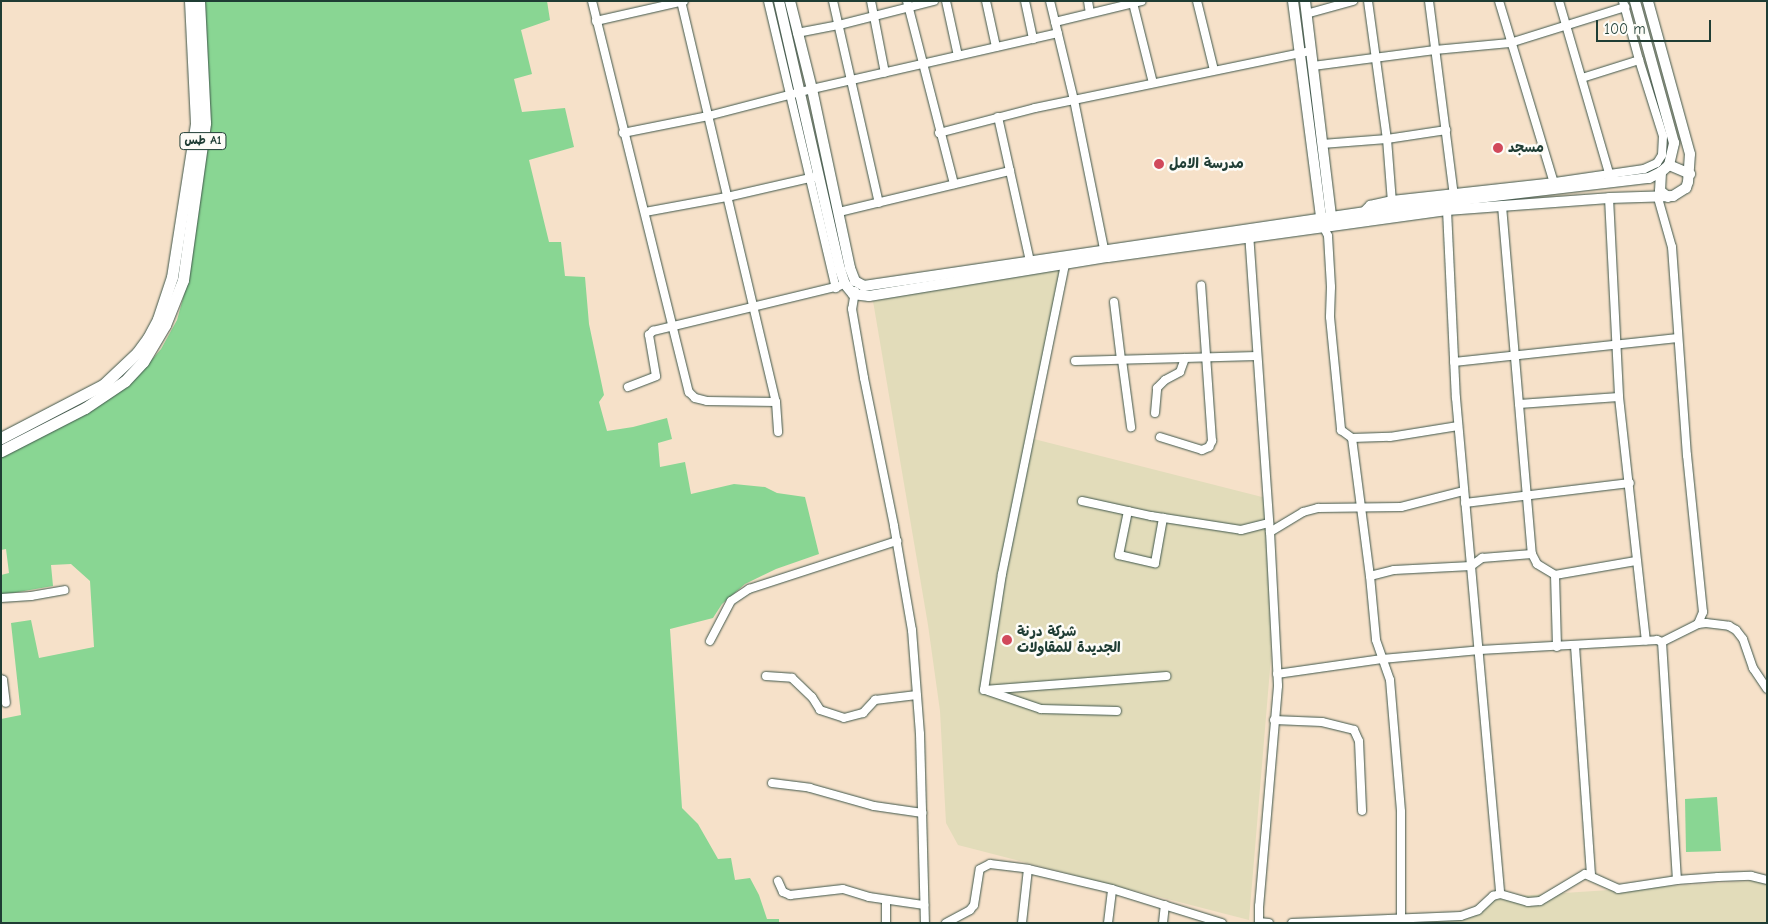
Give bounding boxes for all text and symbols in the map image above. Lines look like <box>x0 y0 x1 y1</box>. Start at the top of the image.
scale bar <box>1598 10 1713 42</box>
text: 100 m <box>1604 20 1646 38</box>
road number: طس A1 <box>179 132 227 150</box>
place label: مسجد <box>1508 140 1544 156</box>
marker: مسجد <box>1492 142 1504 154</box>
place label: مدرسة الامل <box>1169 156 1244 172</box>
marker: مدرسة الامل <box>1153 158 1165 170</box>
place label: شركة درنة الجديدة للمقاولات <box>1017 624 1121 656</box>
marker: شركة درنة الجديدة للمقاولات <box>1001 634 1013 646</box>

